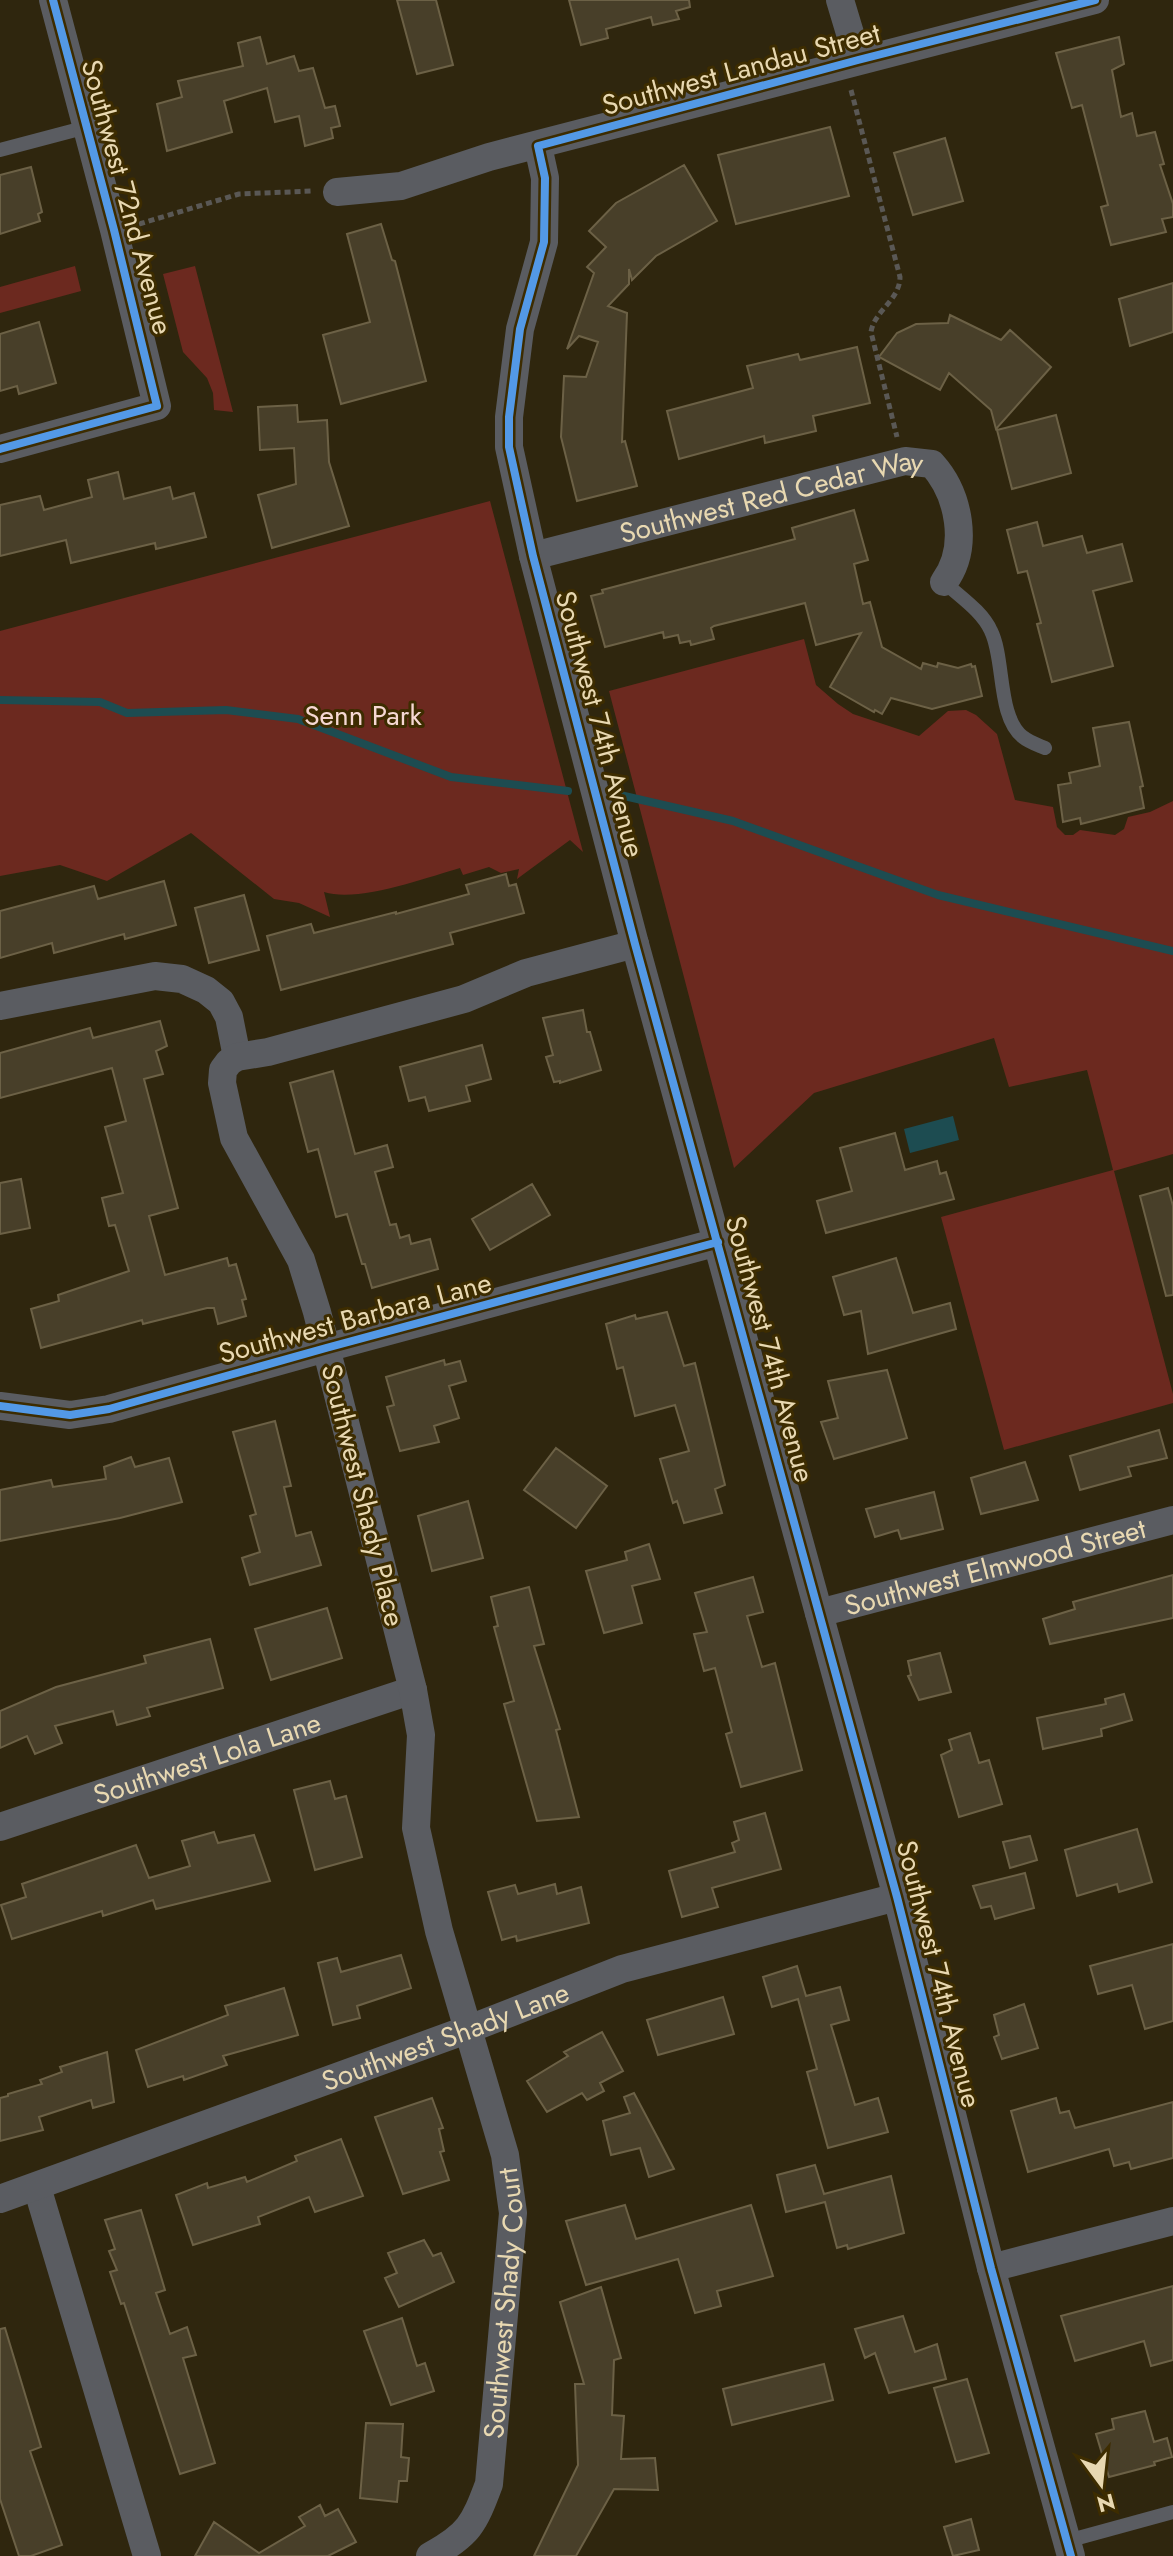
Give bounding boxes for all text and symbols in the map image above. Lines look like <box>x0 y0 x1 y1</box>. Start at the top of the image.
street label: Southwest Landau Street <box>597 12 885 126</box>
street label: Southwest 72nd Avenue <box>71 55 183 339</box>
street label: Southwest Red Cedar Way <box>615 440 926 554</box>
street label: Southwest 74th Avenue <box>545 586 655 862</box>
park label: Senn Park <box>304 695 422 736</box>
street label: Southwest 74th Avenue <box>715 1211 825 1487</box>
street label: Southwest Barbara Lane <box>214 1262 496 1374</box>
street label: Southwest Shady Place <box>311 1359 415 1631</box>
street label: Southwest Elmwood Street <box>840 1507 1150 1626</box>
street label: Southwest Lola Lane <box>88 1702 326 1815</box>
street label: Southwest 74th Avenue <box>886 1836 992 2112</box>
street label: Southwest Shady Lane <box>316 1971 575 2101</box>
street label: Southwest Shady Court <box>473 2165 533 2440</box>
north arrow <box>1061 2444 1141 2524</box>
text: N <box>1094 2486 1119 2521</box>

